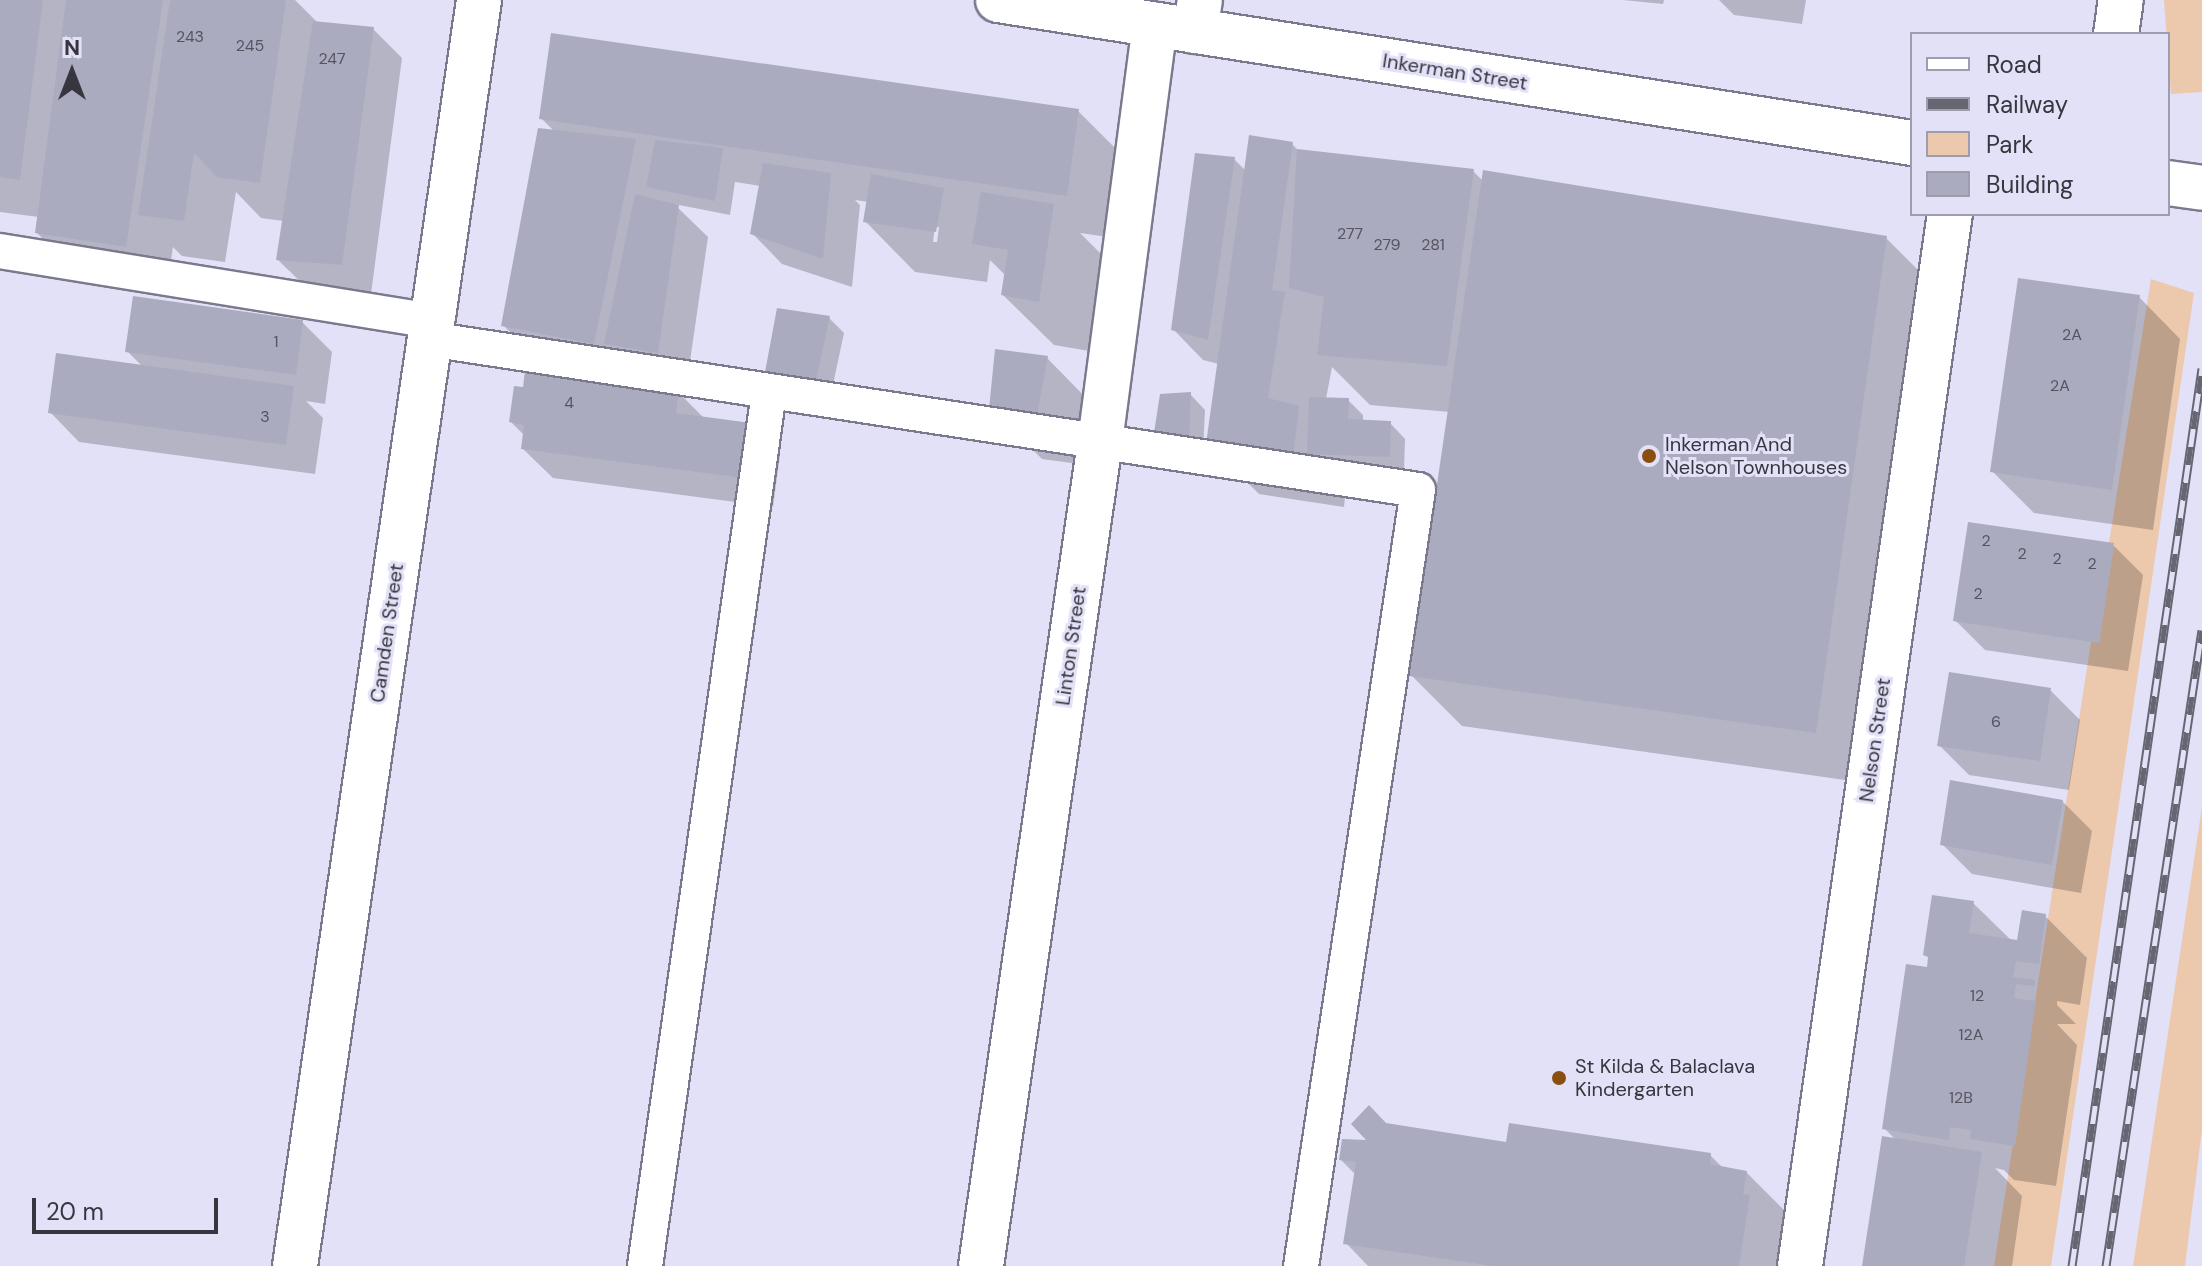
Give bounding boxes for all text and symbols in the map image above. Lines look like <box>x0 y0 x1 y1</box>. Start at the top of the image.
house number: 243 <box>176 27 204 47</box>
north arrow <box>32 32 112 112</box>
legend <box>1910 32 2170 216</box>
text: N <box>64 33 80 62</box>
house number: 245 <box>236 36 264 56</box>
house number: 247 <box>318 49 346 69</box>
street label: Inkerman Street <box>1381 49 1529 95</box>
text: Road <box>1986 49 2042 80</box>
text: Railway <box>1986 89 2068 120</box>
text: Park <box>1986 129 2033 160</box>
text: Building <box>1986 169 2073 200</box>
house number: 277 <box>1337 224 1363 244</box>
house number: 279 <box>1373 235 1401 255</box>
house number: 281 <box>1421 235 1445 255</box>
house number: 2A <box>2062 325 2082 345</box>
house number: 1 <box>274 332 278 352</box>
house number: 2A <box>2050 376 2070 396</box>
house number: 4 <box>564 393 574 413</box>
house number: 3 <box>260 407 270 427</box>
place label: Inkerman And Nelson Townhouses <box>1665 432 1847 479</box>
marker: Inkerman And Nelson Townhouses <box>1640 447 1658 465</box>
house number: 2 <box>1981 531 1991 551</box>
house number: 2 <box>2017 544 2027 564</box>
house number: 2 <box>2052 549 2062 569</box>
house number: 2 <box>2087 554 2097 574</box>
street label: Camden Street <box>365 562 409 704</box>
house number: 2 <box>1973 584 1983 604</box>
street label: Linton Street <box>1051 585 1091 707</box>
street label: Nelson Street <box>1854 676 1896 804</box>
house number: 6 <box>1991 712 2001 732</box>
house number: 12 <box>1970 986 1984 1006</box>
house number: 12A <box>1959 1025 1983 1045</box>
place label: St Kilda & Balaclava Kindergarten <box>1575 1054 1755 1101</box>
marker: St Kilda & Balaclava Kindergarten <box>1550 1069 1568 1087</box>
house number: 12B <box>1949 1088 1973 1108</box>
scale bar <box>36 1182 222 1232</box>
text: 20 m <box>46 1196 104 1227</box>

